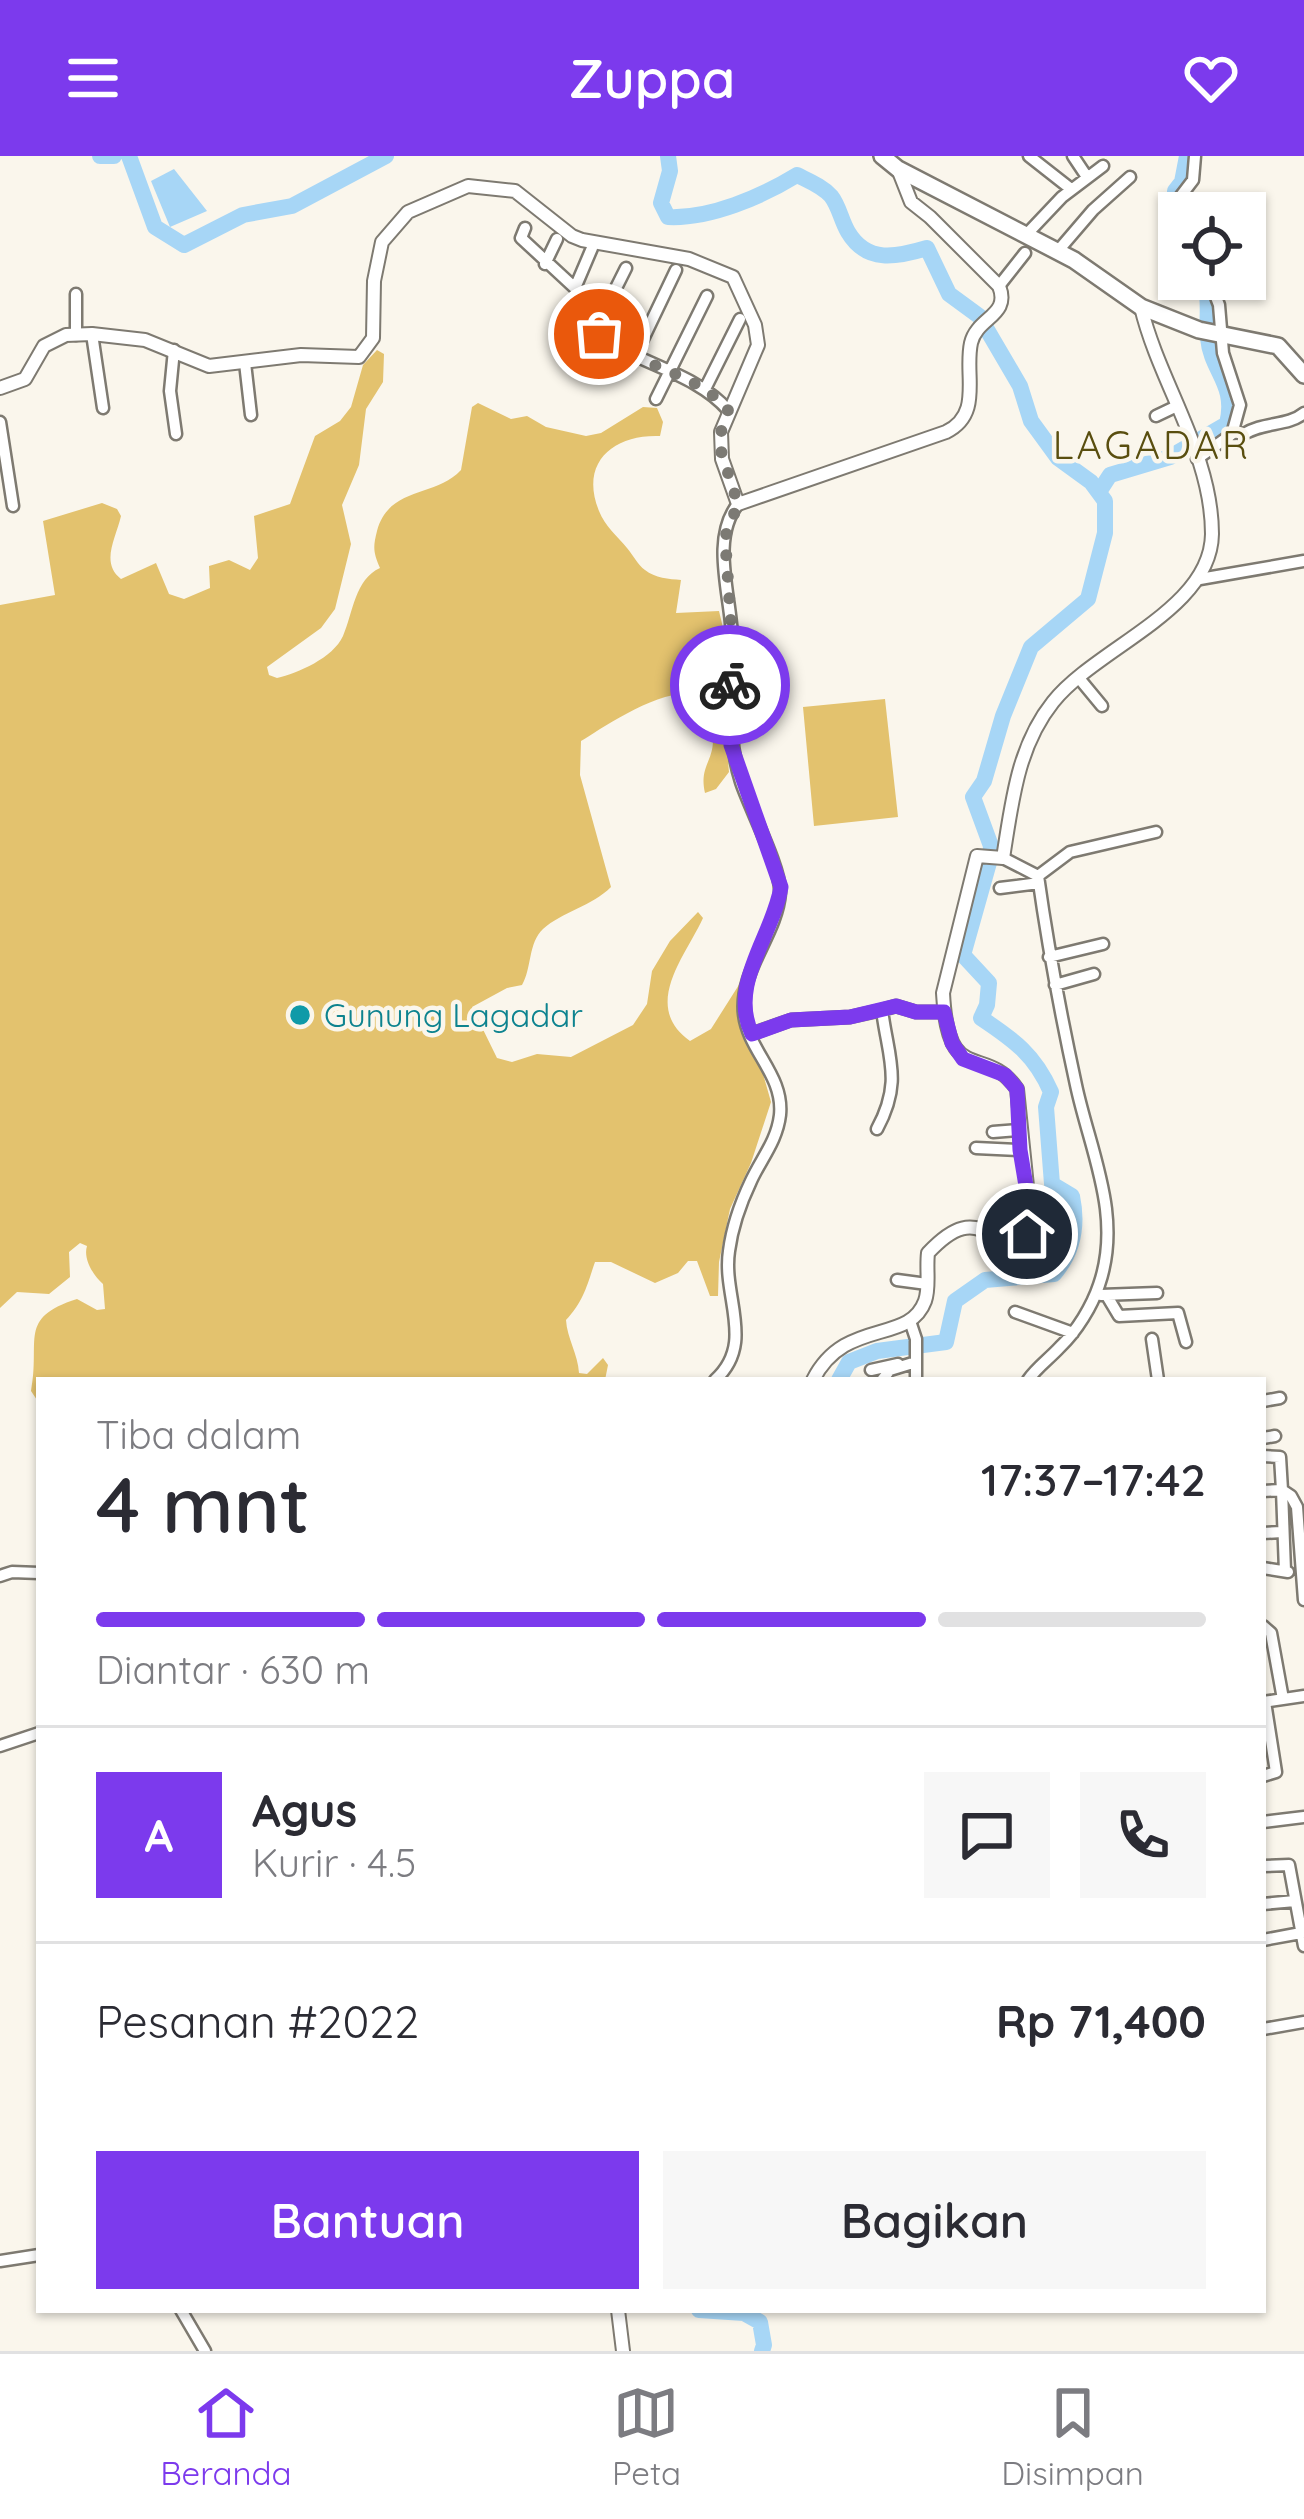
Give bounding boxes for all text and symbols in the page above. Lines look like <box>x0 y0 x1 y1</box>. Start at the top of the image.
text: Zuppa <box>569 44 735 112</box>
icon: menu <box>60 45 126 111</box>
icon: heart <box>1178 45 1244 111</box>
map controls <box>1158 192 1266 300</box>
button: locate <box>1158 192 1266 300</box>
pin <box>548 283 650 385</box>
icon: bag <box>566 301 632 367</box>
district label: LAGADAR <box>1053 420 1251 469</box>
courier <box>670 625 790 745</box>
icon: bike <box>697 652 763 718</box>
place label: Gunung Lagadar <box>324 994 583 1035</box>
marker: Gunung Lagadar <box>287 1002 313 1028</box>
pin <box>976 1183 1078 1285</box>
icon: home <box>994 1201 1060 1267</box>
text: Tiba dalam <box>96 1410 301 1459</box>
text: 17:37–17:42 <box>981 1451 1206 1507</box>
text: 4 mnt <box>96 1455 310 1553</box>
text: Diantar · 630 m <box>96 1645 370 1694</box>
button: chat <box>924 1772 1050 1898</box>
button: phone <box>1080 1772 1206 1898</box>
text: Agus <box>252 1782 357 1838</box>
text: A <box>145 1807 173 1863</box>
text: Kurir · 4.5 <box>252 1838 416 1887</box>
text: Pesanan #2022 <box>96 1993 419 2049</box>
text: Rp 71,400 <box>996 1993 1206 2049</box>
button: Bantuan <box>96 2151 639 2289</box>
button: Bagikan <box>663 2151 1206 2289</box>
tab: Beranda <box>160 2380 292 2493</box>
tab: Peta <box>612 2380 681 2493</box>
tab: Disimpan <box>1001 2380 1144 2493</box>

